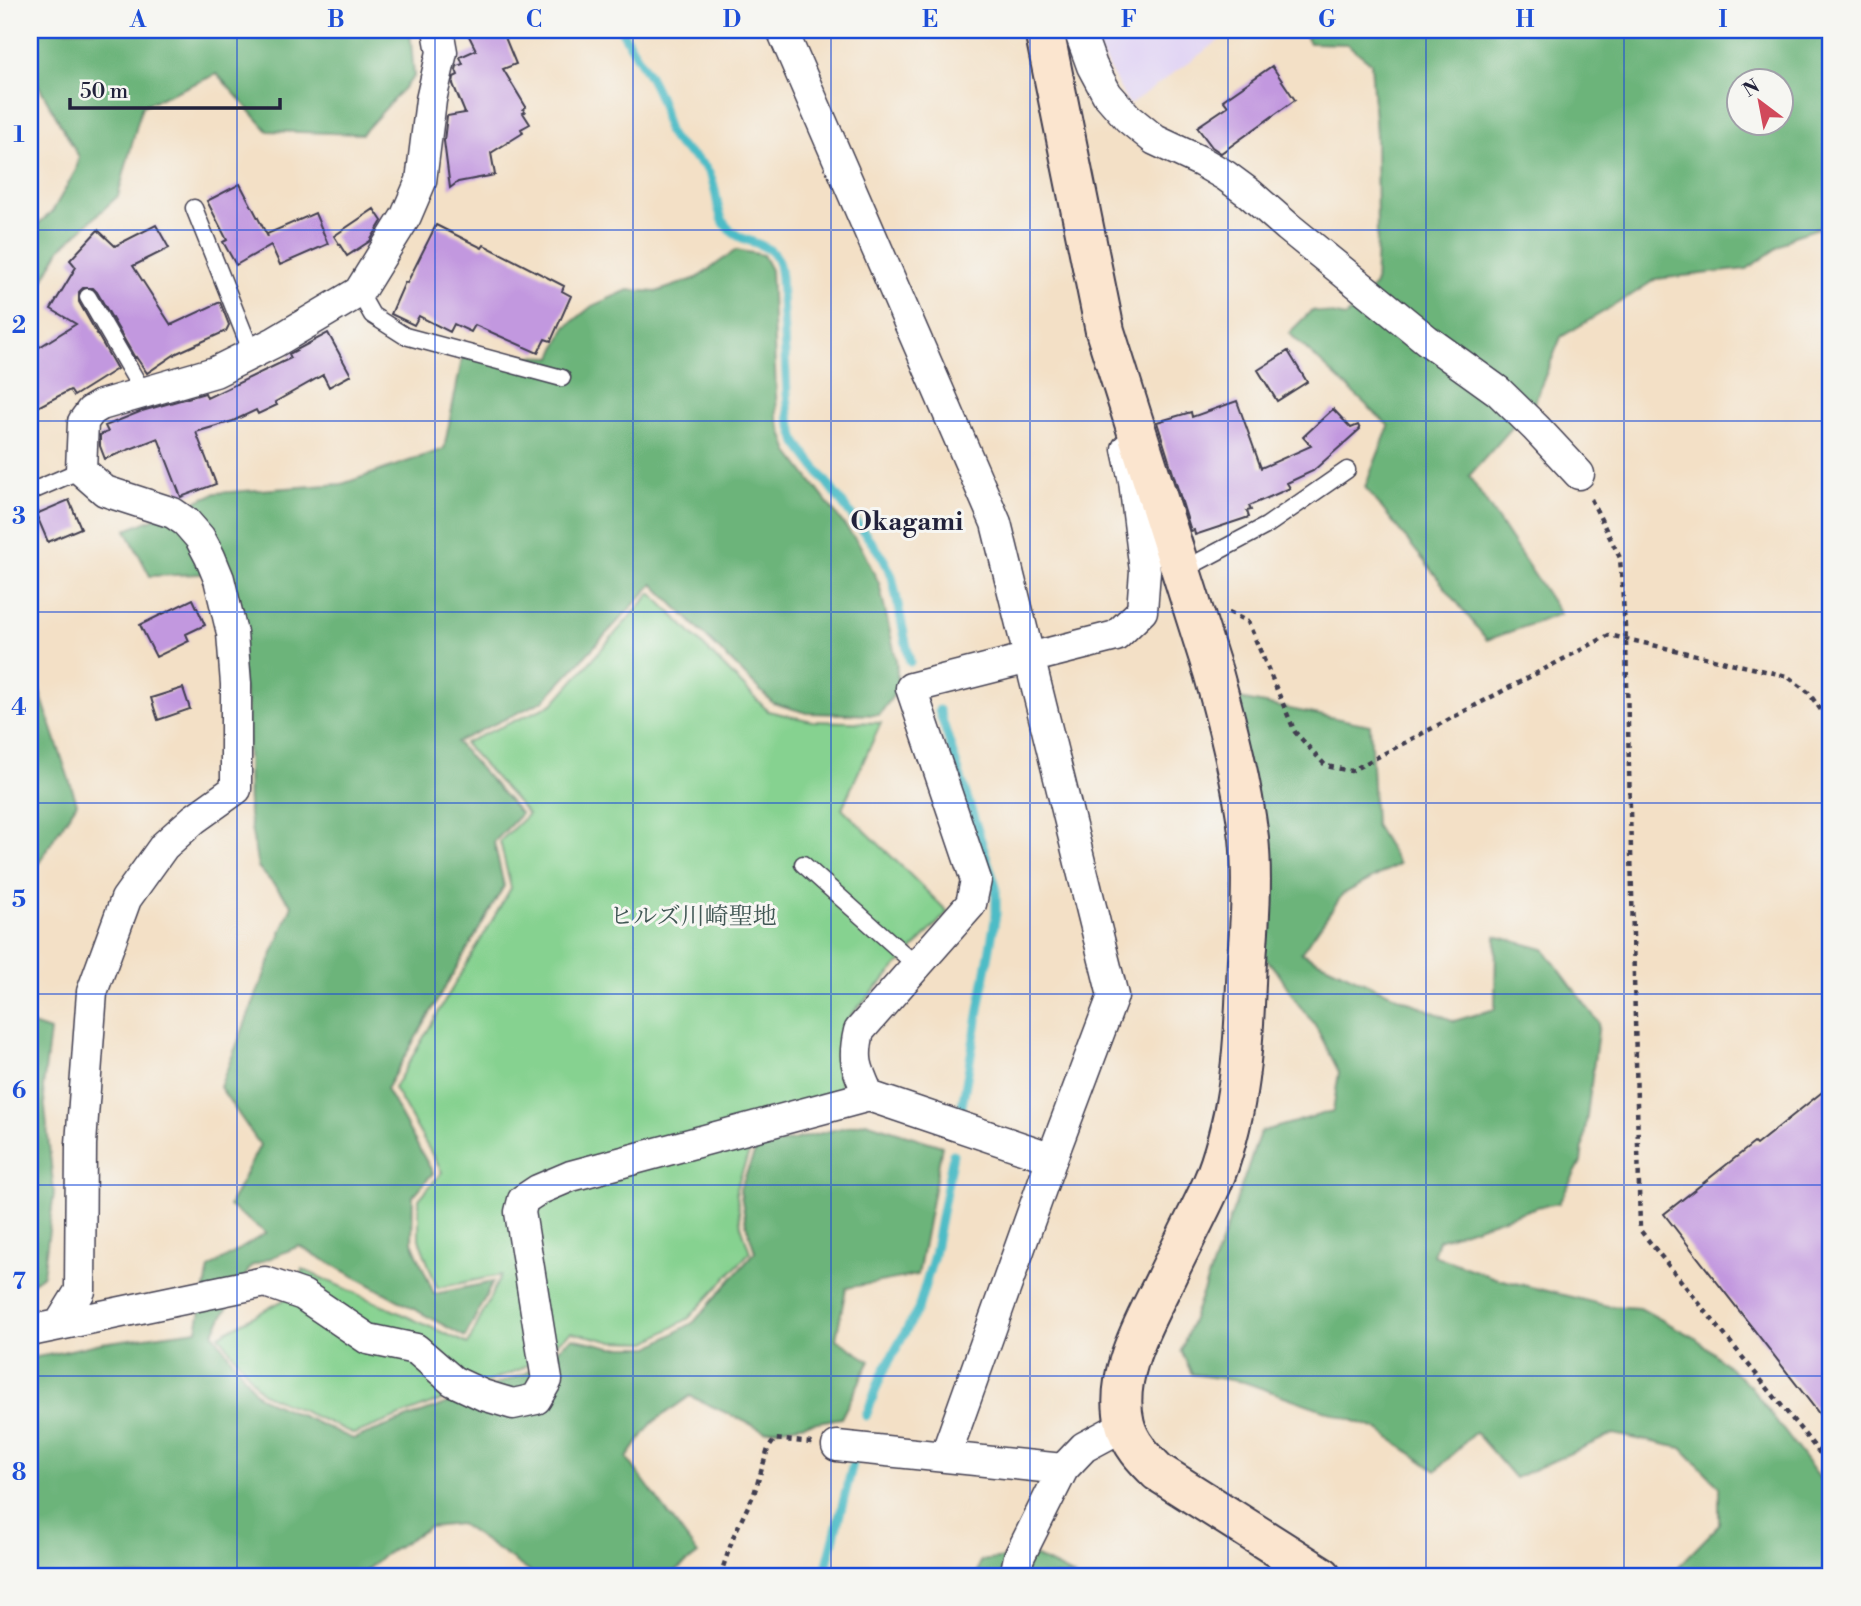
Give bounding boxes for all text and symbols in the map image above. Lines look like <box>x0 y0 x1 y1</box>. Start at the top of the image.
text: A <box>129 6 147 34</box>
text: B <box>327 6 345 34</box>
text: C <box>526 6 542 34</box>
text: D <box>723 6 741 34</box>
text: E <box>922 6 938 34</box>
text: F <box>1121 6 1137 34</box>
text: G <box>1318 6 1336 34</box>
text: H <box>1516 6 1535 34</box>
text: I <box>1719 6 1728 34</box>
scale bar <box>70 66 280 110</box>
north arrow <box>1724 66 1794 136</box>
text: N <box>1739 74 1764 103</box>
text: 50 m <box>80 79 128 105</box>
text: 1 <box>13 121 25 149</box>
text: 2 <box>12 312 26 340</box>
text: 3 <box>12 503 26 531</box>
district label: Okagami <box>851 506 963 538</box>
text: 4 <box>11 694 27 722</box>
text: 5 <box>12 886 26 914</box>
park label: ヒルズ川崎聖地 <box>609 902 777 932</box>
text: 6 <box>12 1077 26 1105</box>
text: 7 <box>12 1268 26 1296</box>
text: 8 <box>12 1459 26 1487</box>

